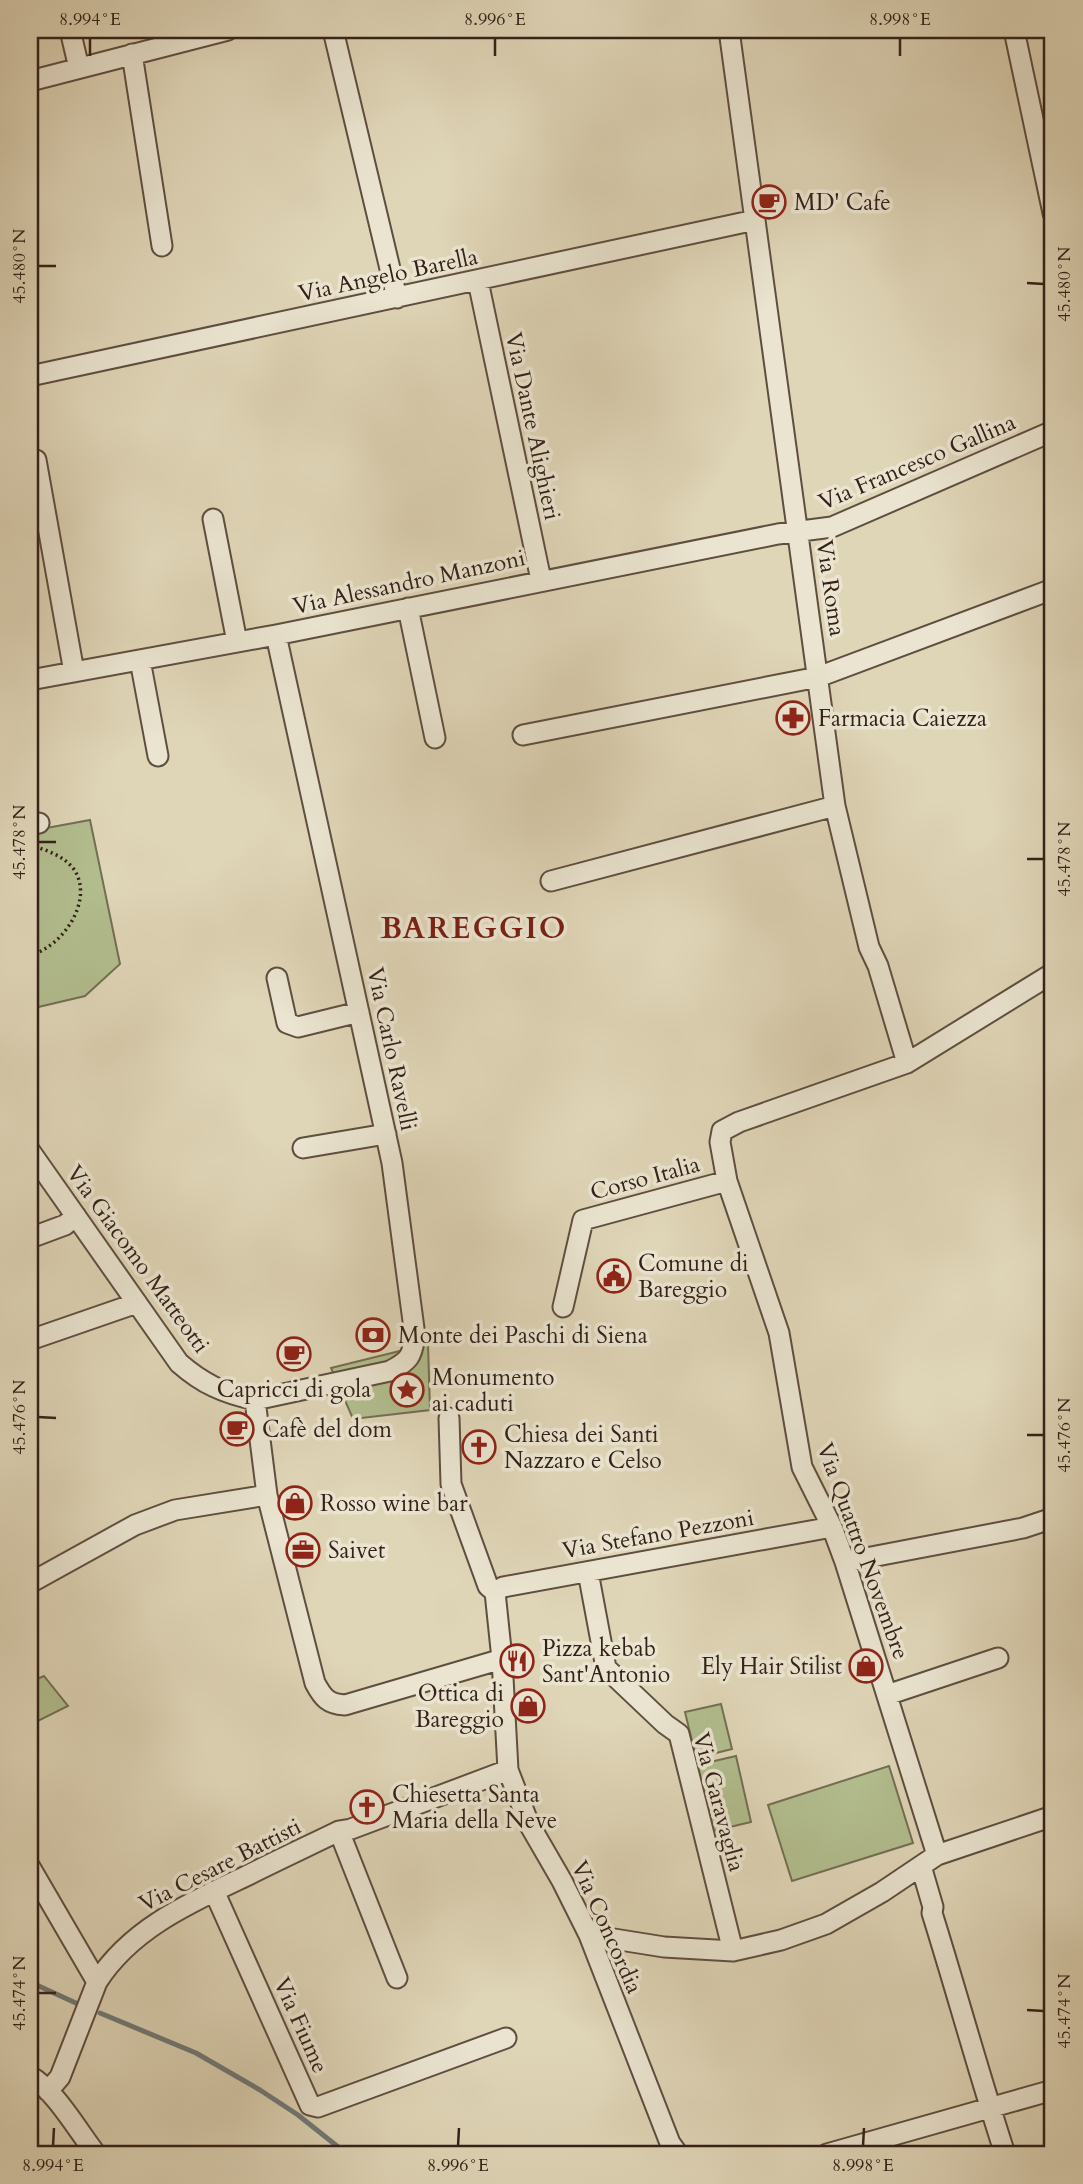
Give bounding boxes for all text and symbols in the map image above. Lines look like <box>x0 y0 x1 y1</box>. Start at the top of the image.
text: 8.994°E <box>59 7 121 32</box>
text: 8.996°E <box>464 7 526 32</box>
text: 8.998°E <box>869 7 931 32</box>
cafe icon: MD' Cafe <box>750 183 788 221</box>
place label: MD' Cafe <box>794 187 891 218</box>
text: 45.480°N <box>7 228 32 304</box>
street label: Via Angelo Barella <box>295 241 481 309</box>
text: 45.480°N <box>1052 246 1077 322</box>
street label: Via Dante Alighieri <box>498 329 568 523</box>
street label: Via Francesco Gallina <box>814 406 1020 517</box>
street label: Via Roma <box>809 538 853 638</box>
street label: Via Alessandro Manzoni <box>290 542 528 622</box>
pharmacy icon: Farmacia Caiezza <box>774 699 812 737</box>
place label: Farmacia Caiezza <box>818 703 987 734</box>
text: 45.478°N <box>7 804 32 880</box>
text: 45.478°N <box>1052 821 1077 897</box>
district label: BAREGGIO <box>380 908 568 949</box>
street label: Via Carlo Ravelli <box>360 965 424 1133</box>
street label: Corso Italia <box>587 1149 703 1207</box>
street label: Via Giacomo Matteotti <box>59 1159 217 1359</box>
place label: Comune di Bareggio <box>638 1248 749 1305</box>
public building icon: Comune di Bareggio <box>595 1257 633 1295</box>
bank icon: Monte dei Paschi di Siena <box>354 1316 392 1354</box>
place label: Monte dei Paschi di Siena <box>398 1320 648 1351</box>
cafe icon: Capricci di gola <box>275 1335 313 1373</box>
place label: Monumento ai caduti <box>432 1362 554 1419</box>
place icon: Monumento ai caduti <box>388 1371 426 1409</box>
place label: Capricci di gola <box>217 1374 371 1405</box>
text: 45.476°N <box>7 1379 32 1455</box>
text: 45.476°N <box>1052 1397 1077 1473</box>
cafe icon: Cafè del dom <box>218 1410 256 1448</box>
place label: Cafè del dom <box>262 1414 393 1445</box>
place label: Chiesa dei Santi Nazzaro e Celso <box>504 1419 662 1476</box>
church icon: Chiesa dei Santi Nazzaro e Celso <box>460 1428 498 1466</box>
street label: Via Quattro Novembre <box>809 1438 917 1664</box>
shop icon: Rosso wine bar <box>276 1484 314 1522</box>
place label: Rosso wine bar <box>320 1488 468 1519</box>
street label: Via Stefano Pezzoni <box>560 1502 756 1566</box>
office icon: Saivet <box>284 1531 322 1569</box>
place label: Saivet <box>328 1535 385 1566</box>
place label: Pizza kebab Sant'Antonio <box>542 1633 670 1690</box>
restaurant icon: Pizza kebab Sant'Antonio <box>498 1642 536 1680</box>
shop icon: Ely Hair Stilist <box>847 1647 885 1685</box>
place label: Ely Hair Stilist <box>701 1651 842 1682</box>
place label: Ottica di Bareggio <box>415 1678 504 1735</box>
shop icon: Ottica di Bareggio <box>509 1687 547 1725</box>
street label: Via Garavaglia <box>686 1729 752 1875</box>
place label: Chiesetta Santa Maria della Neve <box>392 1779 557 1836</box>
church icon: Chiesetta Santa Maria della Neve <box>348 1788 386 1826</box>
street label: Via Cesare Battisti <box>134 1811 306 1919</box>
street label: Via Concordia <box>564 1856 650 1998</box>
text: 45.474°N <box>7 1955 32 2031</box>
street label: Via Fiume <box>266 1972 336 2078</box>
text: 45.474°N <box>1052 1973 1077 2049</box>
text: 8.994°E <box>22 2153 84 2178</box>
text: 8.996°E <box>427 2153 489 2178</box>
text: 8.998°E <box>832 2153 894 2178</box>

